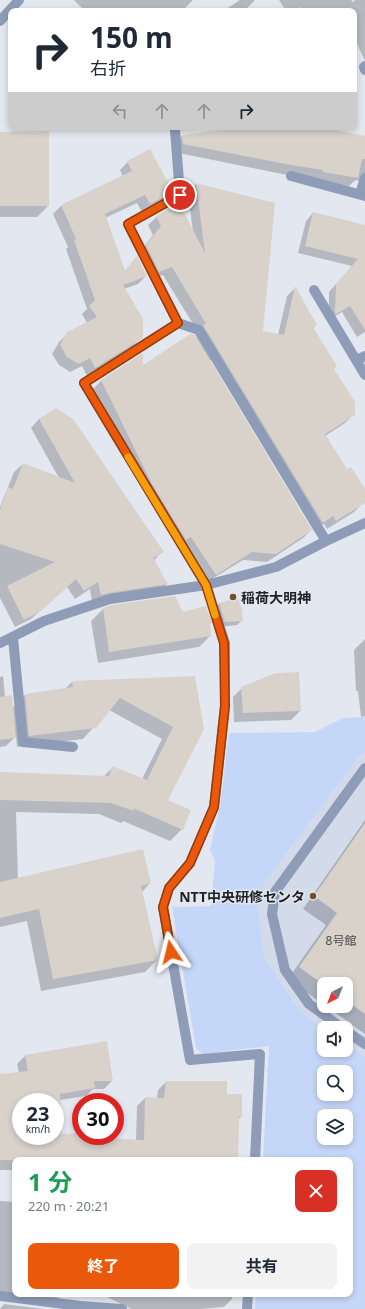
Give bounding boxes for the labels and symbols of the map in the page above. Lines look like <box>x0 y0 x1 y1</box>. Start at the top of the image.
pin <box>163 178 197 212</box>
place label: 稲荷大明神 <box>241 588 311 607</box>
marker: 稲荷大明神 <box>228 592 238 602</box>
place label: NTT中央研修センタ <box>179 887 305 906</box>
marker: NTT中央研修センタ <box>308 891 318 901</box>
position arrow <box>150 931 192 973</box>
house number: 8号館 <box>326 932 356 949</box>
north arrow <box>317 977 353 1013</box>
speed limit sign: 30 <box>72 1093 124 1145</box>

